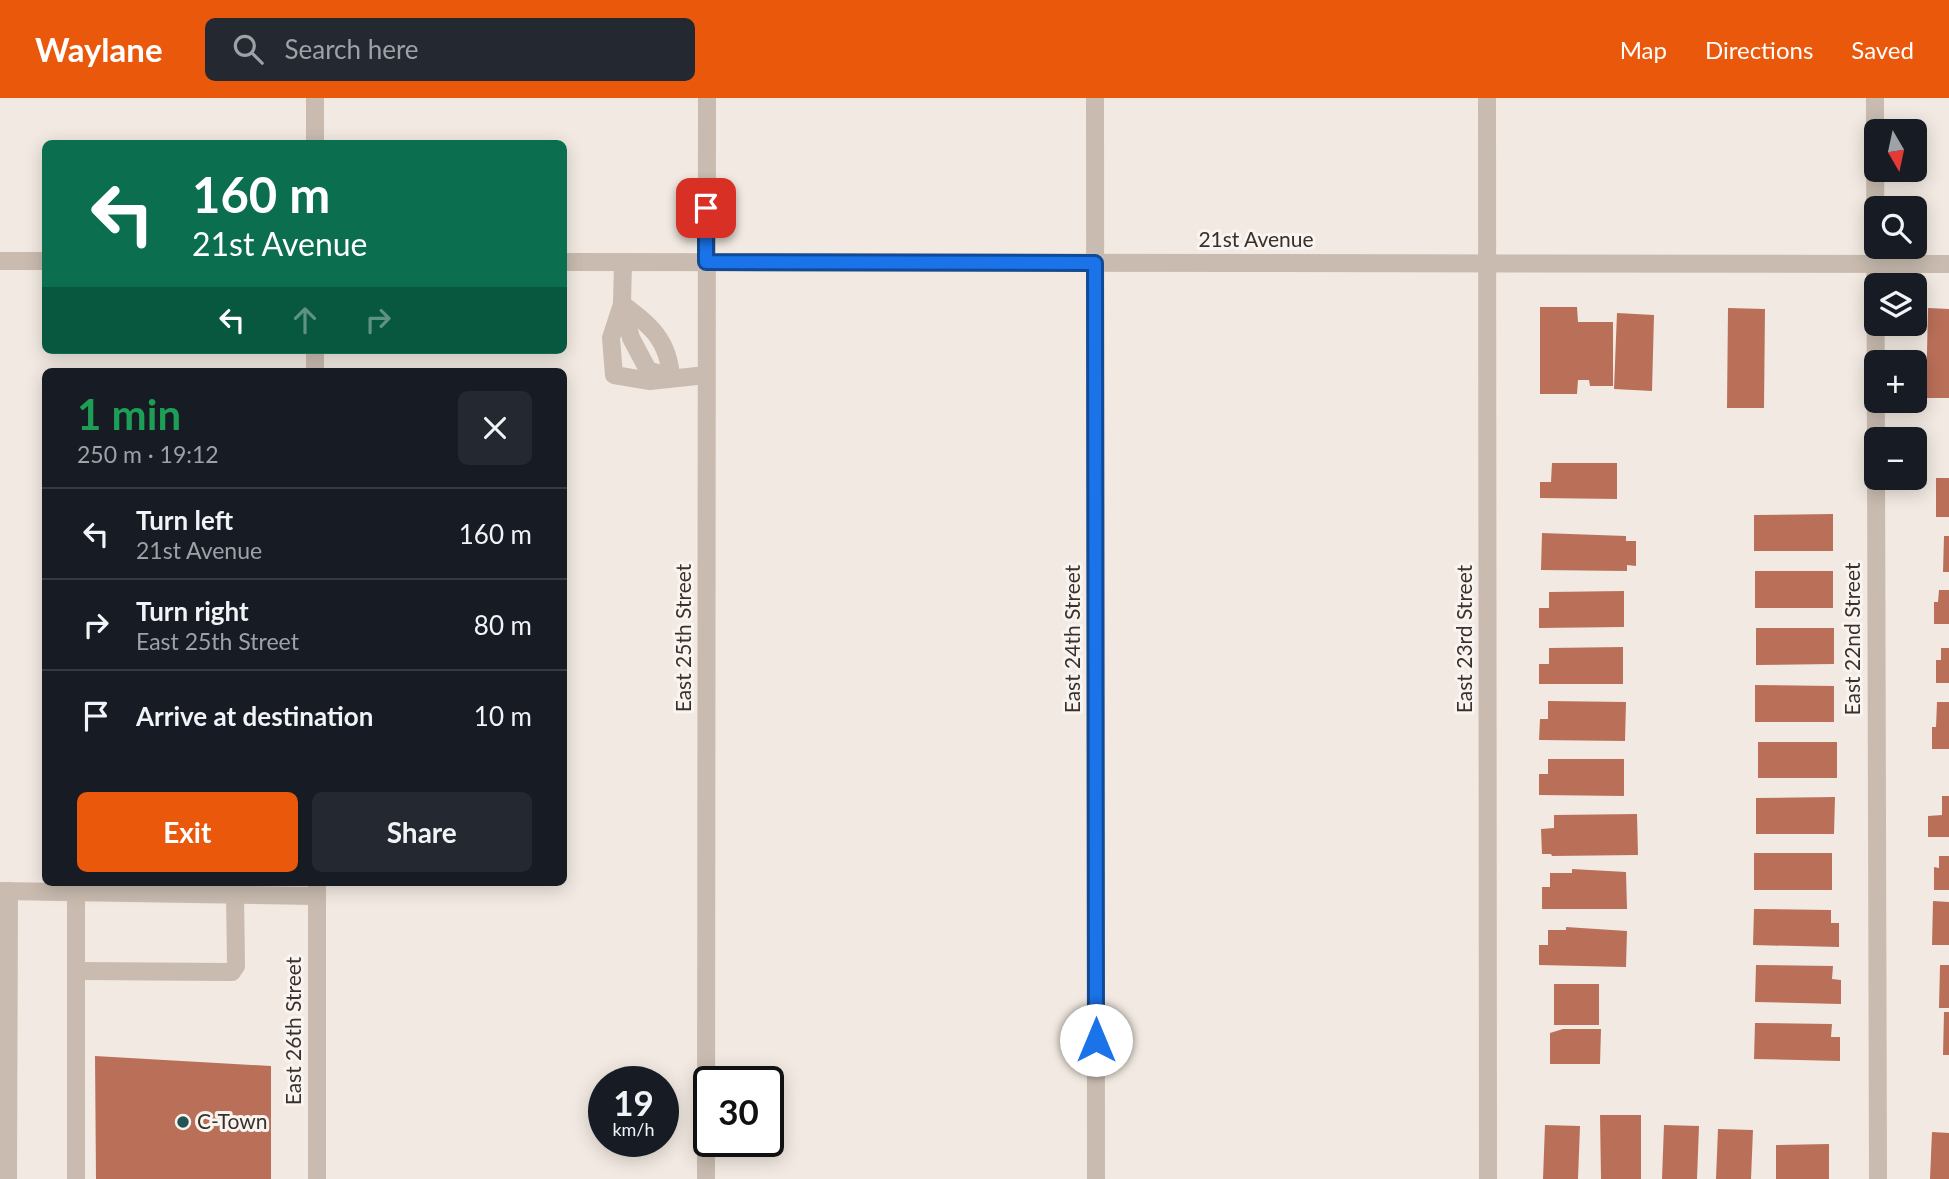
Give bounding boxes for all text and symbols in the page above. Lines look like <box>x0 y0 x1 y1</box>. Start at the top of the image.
search box <box>205 18 695 81</box>
text: Waylane <box>35 29 163 69</box>
icon: search <box>229 30 267 68</box>
text: Search here <box>285 33 419 65</box>
text: Map <box>1620 35 1667 64</box>
text: Directions <box>1705 35 1813 64</box>
text: Saved <box>1851 35 1914 64</box>
north arrow <box>1864 119 1927 182</box>
map controls <box>1864 119 1927 490</box>
text: 160 m <box>192 165 330 223</box>
icon: left <box>77 168 168 259</box>
pin <box>676 178 736 238</box>
icon: arrive <box>687 189 725 227</box>
button: search <box>1864 196 1927 259</box>
text: 21st Avenue <box>192 224 368 263</box>
street label: 21st Avenue <box>1198 226 1314 251</box>
button: layers <box>1864 273 1927 336</box>
icon: left <box>213 301 251 339</box>
icon: ahead <box>286 301 324 339</box>
icon: right <box>359 301 397 339</box>
button: + <box>1864 350 1927 413</box>
text: 1 min <box>77 389 181 439</box>
button: close <box>458 391 532 465</box>
button: − <box>1864 427 1927 490</box>
text: 250 m · 19:12 <box>77 440 219 468</box>
text: Turn left <box>136 504 233 536</box>
icon: left <box>77 515 115 553</box>
text: 160 m <box>459 518 532 550</box>
text: 21st Avenue <box>136 536 262 564</box>
street label: East 22nd Street <box>1839 562 1864 715</box>
street label: East 25th Street <box>670 563 695 712</box>
street label: East 24th Street <box>1059 564 1084 713</box>
street label: East 23rd Street <box>1451 564 1476 713</box>
text: Turn right <box>136 595 249 627</box>
icon: right <box>77 606 115 644</box>
text: 80 m <box>474 609 532 641</box>
text: East 25th Street <box>136 627 299 655</box>
icon: arrive <box>77 697 115 735</box>
text: Arrive at destination <box>136 700 373 732</box>
text: 10 m <box>474 700 532 732</box>
button: Exit <box>77 792 298 872</box>
button: Share <box>312 792 532 872</box>
street label: East 26th Street <box>280 956 305 1105</box>
position arrow <box>1059 1003 1133 1077</box>
speed limit sign: 30 <box>693 1066 784 1157</box>
text: 19 <box>613 1081 654 1123</box>
place label: C-Town <box>197 1108 267 1133</box>
marker: C-Town <box>175 1114 191 1130</box>
text: km/h <box>612 1118 655 1140</box>

